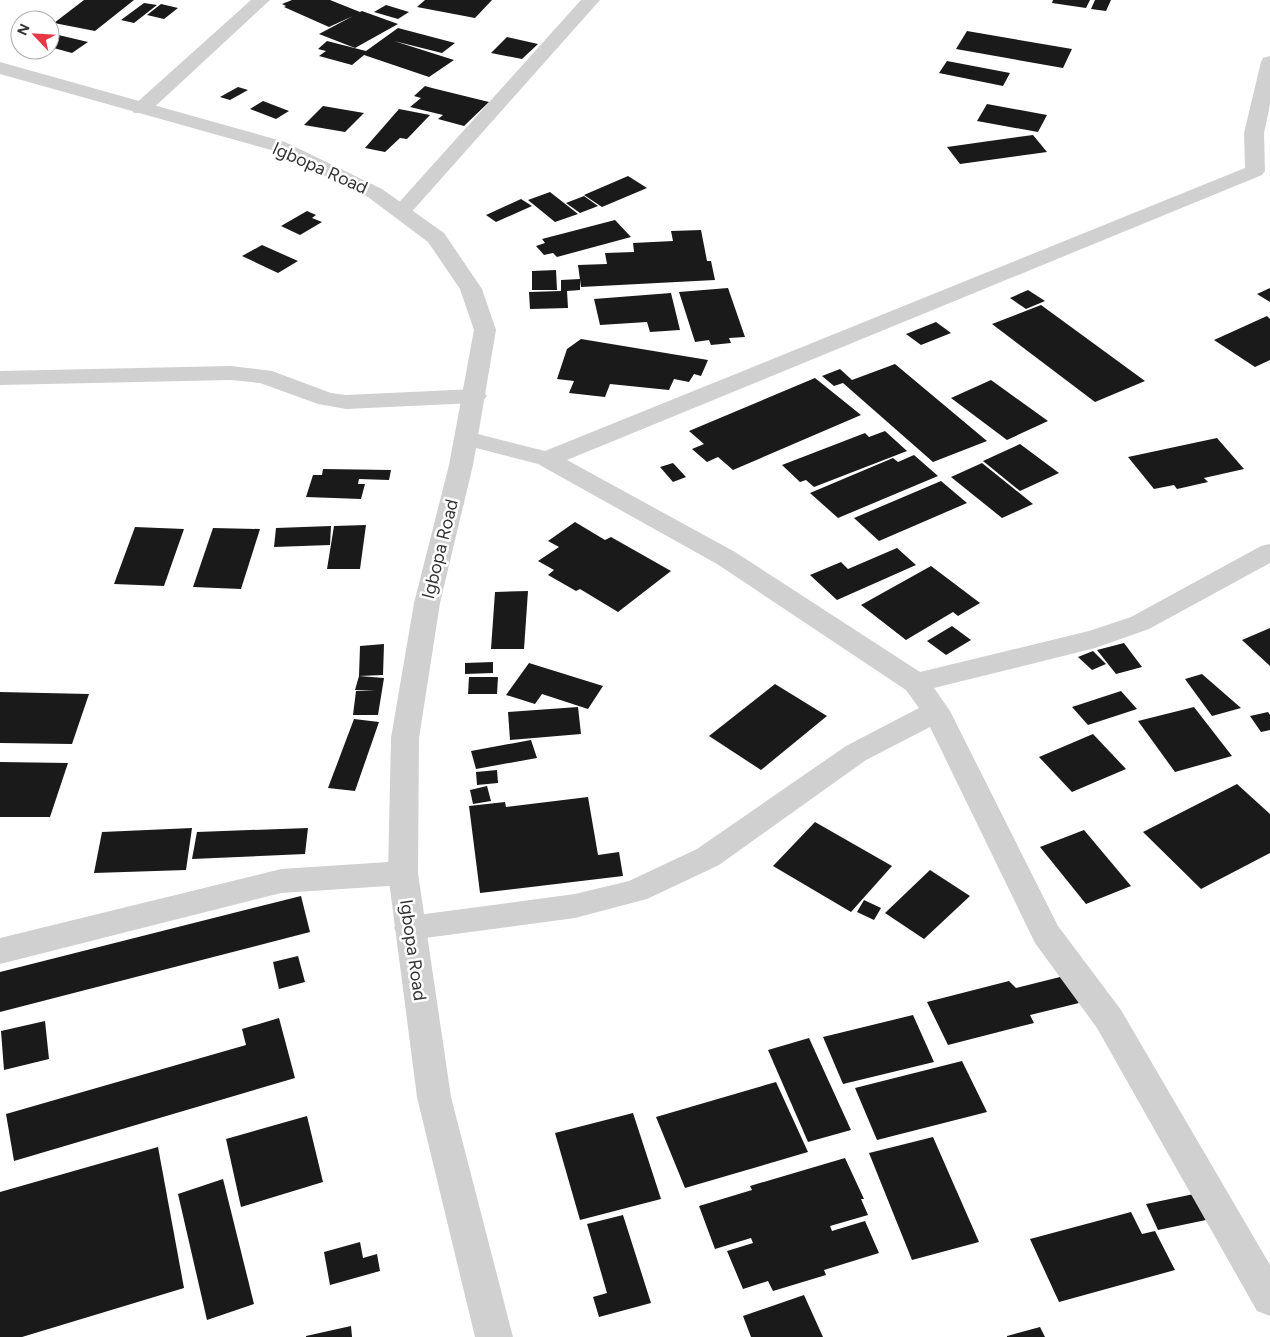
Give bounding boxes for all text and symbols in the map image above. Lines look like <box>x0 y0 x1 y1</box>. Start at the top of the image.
north arrow <box>10 10 60 60</box>
text: N <box>14 21 34 38</box>
street label: Igbopa Road <box>269 137 371 199</box>
street label: Igbopa Road <box>417 497 463 601</box>
street label: Igbopa Road <box>395 898 431 1002</box>

